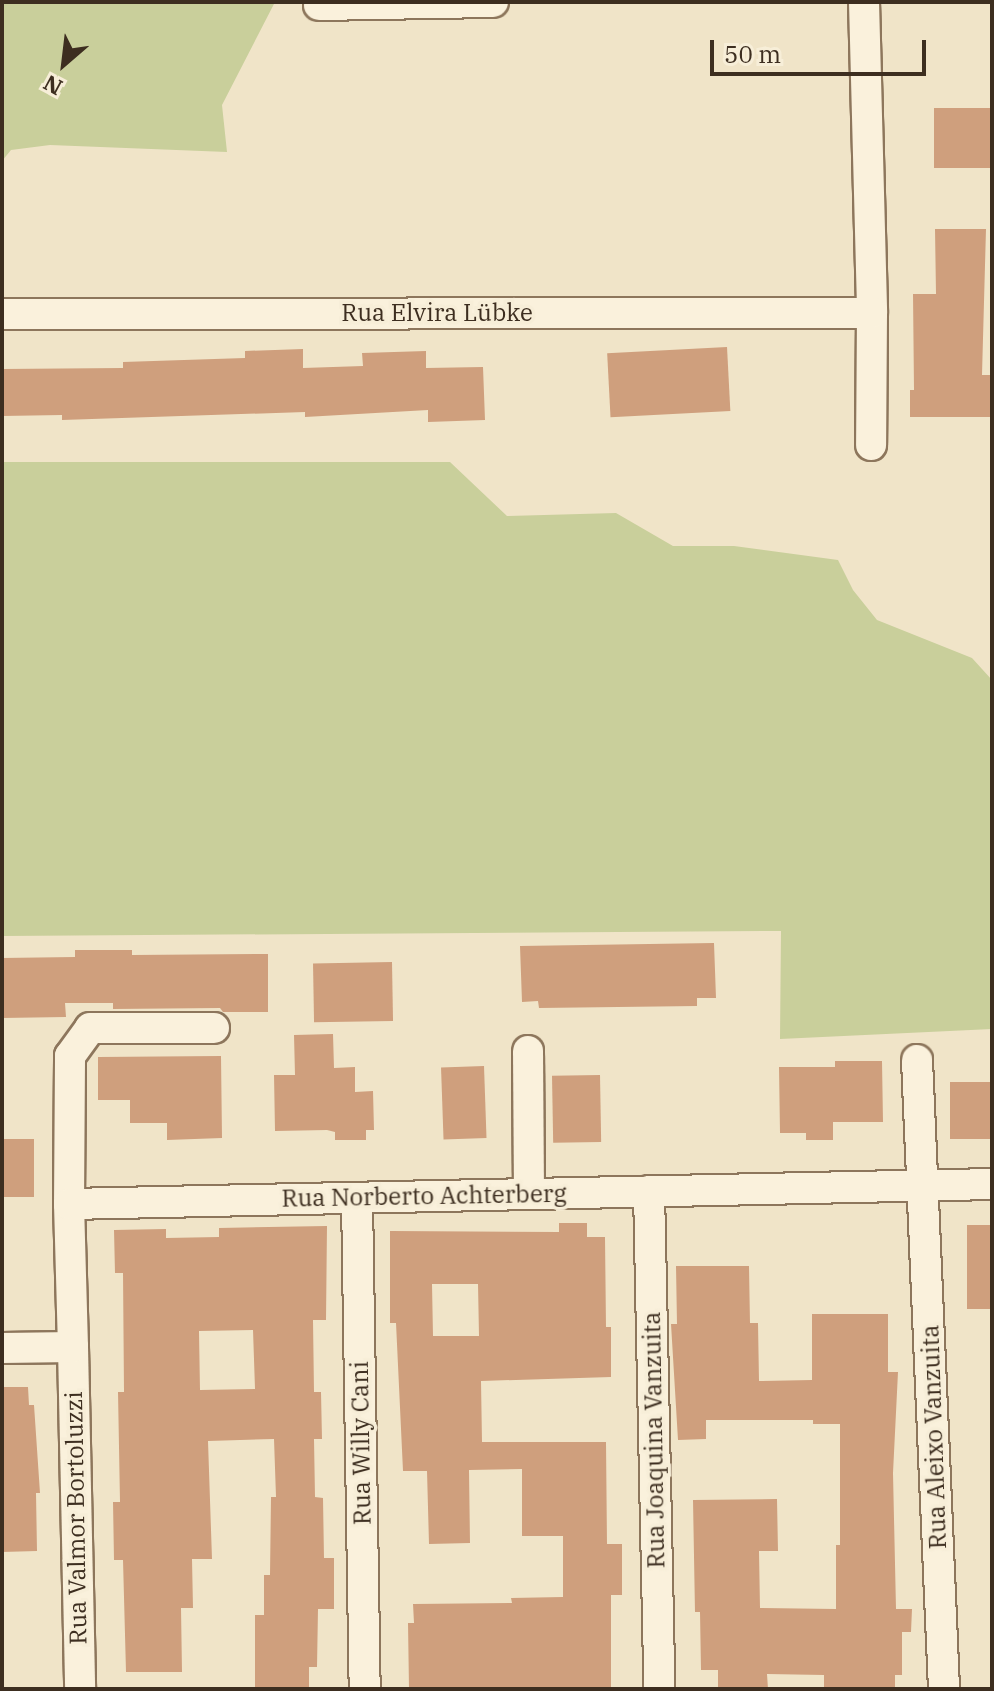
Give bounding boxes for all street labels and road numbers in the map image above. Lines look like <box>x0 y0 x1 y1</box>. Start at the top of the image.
street label: Rua Elvira Lübke <box>341 299 533 327</box>
street label: Rua Norberto Achterberg <box>281 1179 567 1213</box>
street label: Rua Joaquina Vanzuita <box>637 1311 671 1569</box>
street label: Rua Aleixo Vanzuita <box>916 1324 952 1550</box>
street label: Rua Willy Cani <box>345 1361 377 1525</box>
street label: Rua Valmor Bortoluzzi <box>59 1391 93 1645</box>

